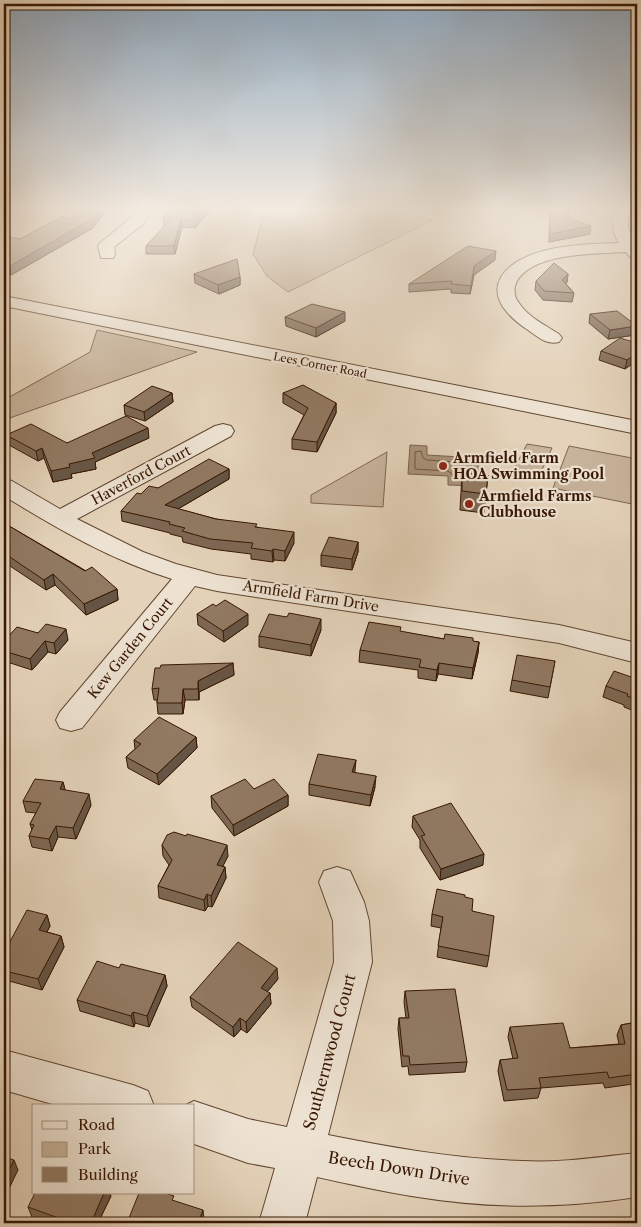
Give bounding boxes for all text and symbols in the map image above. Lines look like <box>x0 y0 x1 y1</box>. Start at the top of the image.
street label: Lees Corner Road <box>272 349 368 381</box>
street label: Haverford Court <box>88 441 194 509</box>
place label: Armfield Farm HOA Swimming Pool <box>452 449 604 483</box>
marker: Armfield Farm HOA Swimming Pool <box>437 460 449 472</box>
place label: Armfield Farms Clubhouse <box>478 487 591 521</box>
marker: Armfield Farms Clubhouse <box>463 498 475 510</box>
street label: Armfield Farm Drive <box>241 576 380 616</box>
street label: Kew Garden Court <box>84 594 176 702</box>
street label: Southernwood Court <box>298 971 360 1132</box>
legend <box>32 1104 195 1194</box>
text: Road <box>78 1115 115 1134</box>
text: Park <box>78 1139 112 1158</box>
street label: Beech Down Drive <box>327 1147 471 1189</box>
text: Building <box>78 1165 138 1184</box>

